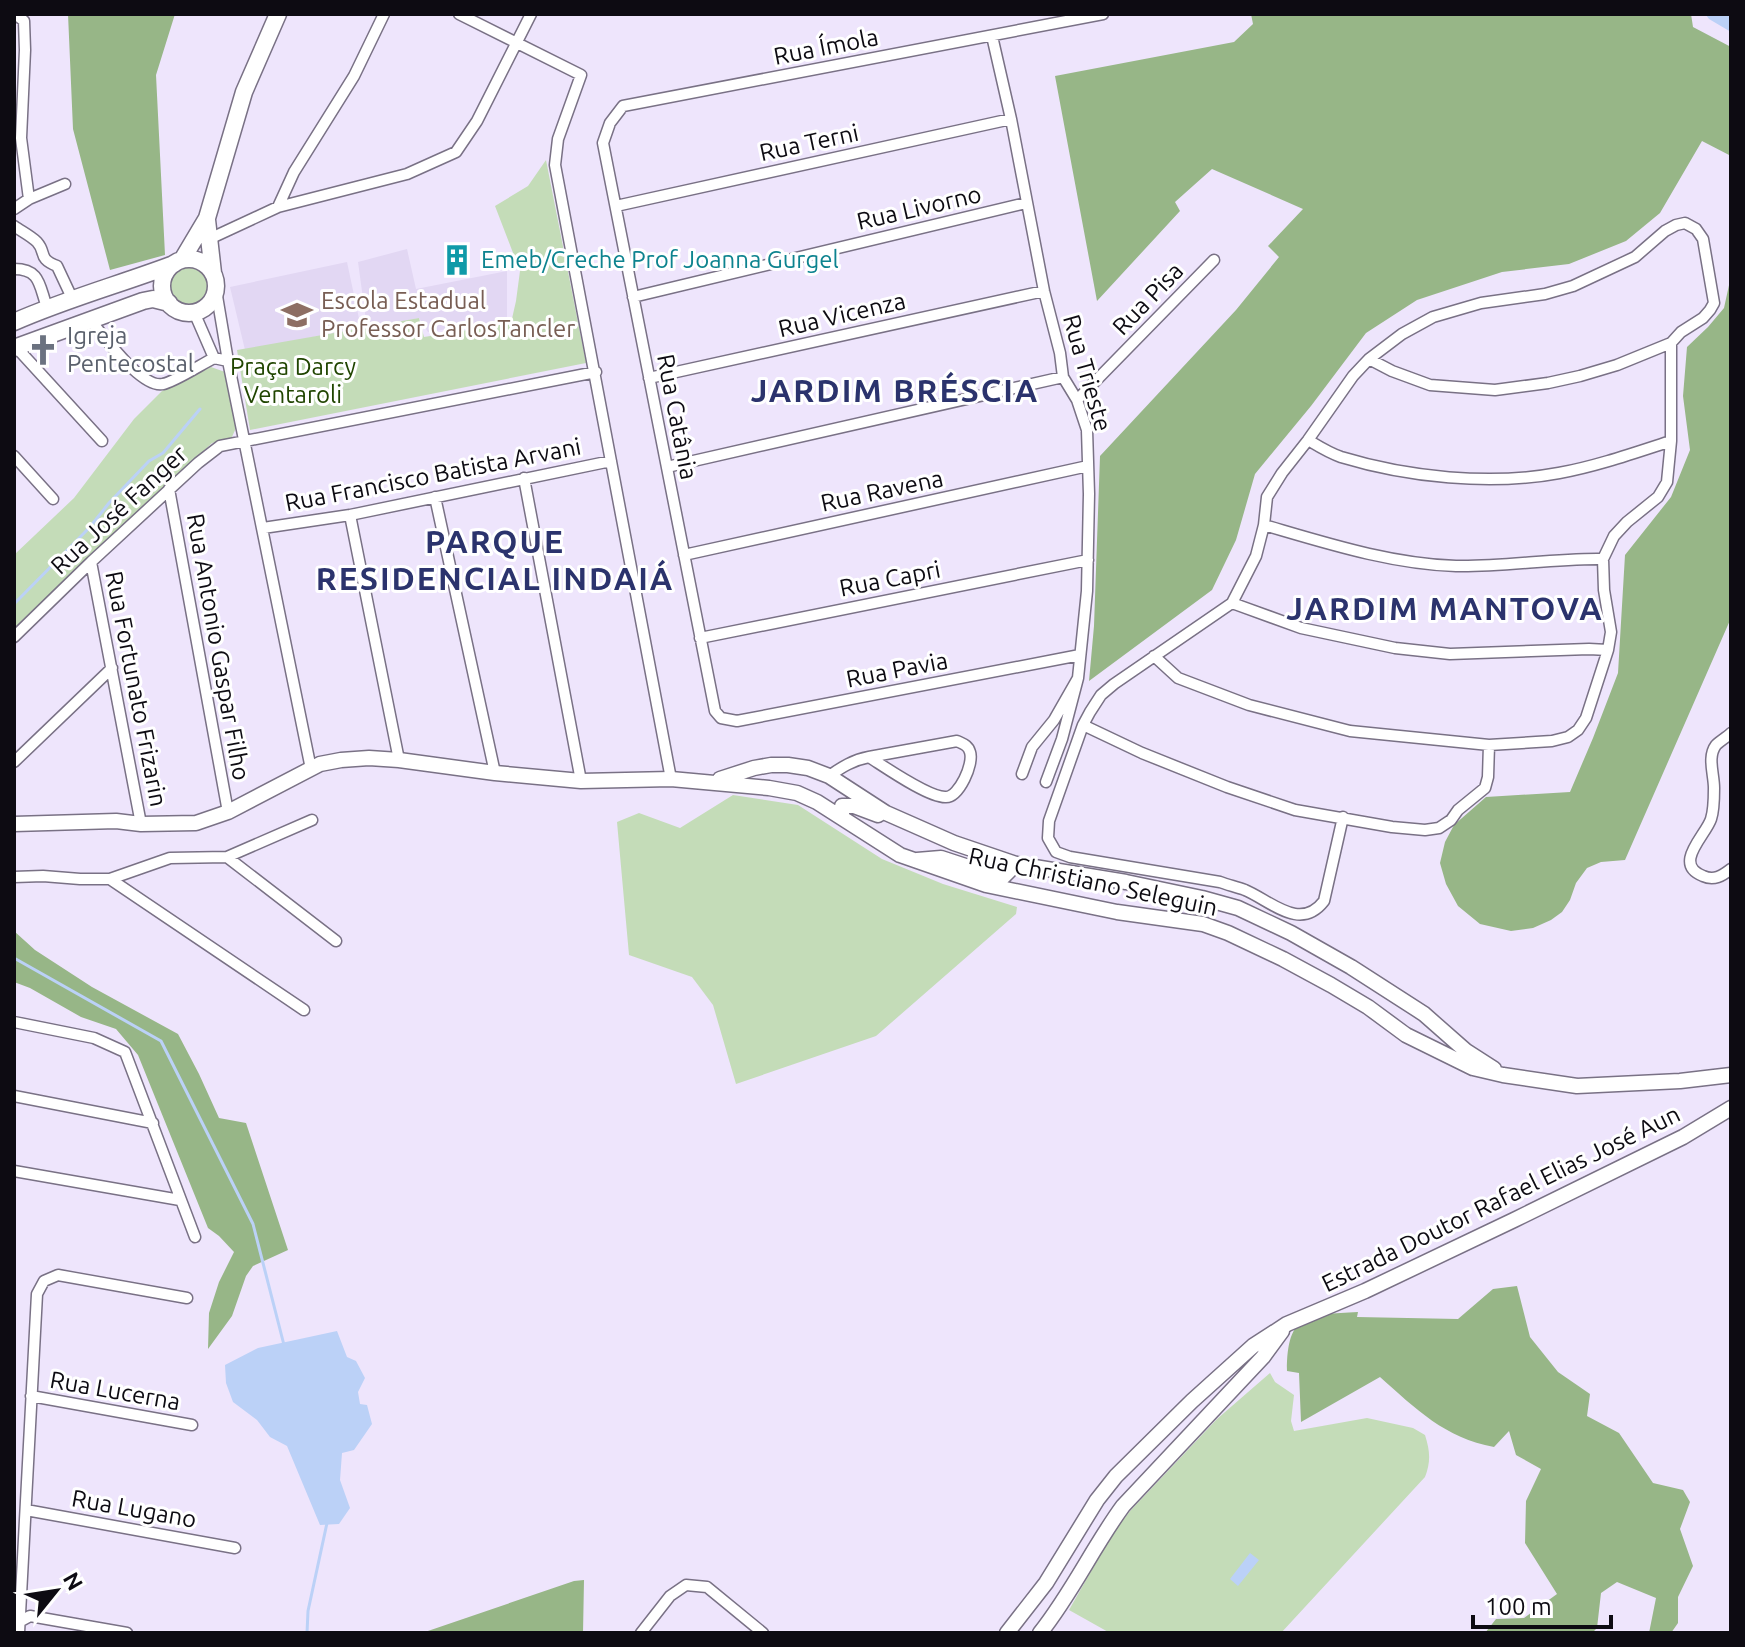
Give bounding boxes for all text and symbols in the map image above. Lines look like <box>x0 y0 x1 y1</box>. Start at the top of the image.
street label: Rua Ímola <box>771 22 881 70</box>
street label: Rua Terni <box>757 119 861 166</box>
street label: Rua Livorno <box>854 180 984 235</box>
building icon: Emeb/Creche Prof Joanna Gurgel <box>440 243 474 277</box>
place label: Emeb/Creche Prof Joanna Gurgel <box>481 246 839 273</box>
street label: Rua Pisa <box>1107 257 1188 340</box>
place label: Escola Estadual Professor CarlosTancler <box>321 287 575 342</box>
street label: Rua Vicenza <box>776 287 908 342</box>
school or university icon: Escola Estadual Professor CarlosTancler <box>280 298 314 332</box>
street label: Rua Trieste <box>1058 311 1117 434</box>
place label: Igreja Pentecostal <box>67 322 194 377</box>
church icon: Igreja Pentecostal <box>26 333 60 367</box>
street label: Rua Catânia <box>652 352 703 482</box>
park label: Praça Darcy Ventaroli <box>230 353 356 408</box>
district label: JARDIM BRÉSCIA <box>751 371 1039 408</box>
street label: Rua Francisco Batista Arvani <box>283 433 583 516</box>
street label: Rua José Fanger <box>45 440 192 579</box>
street label: Rua Ravena <box>818 464 946 517</box>
street label: Rua Antonio Gaspar Filho <box>182 511 255 782</box>
district label: PARQUE RESIDENCIAL INDAIÁ <box>316 523 674 596</box>
street label: Rua Capri <box>837 555 943 602</box>
street label: Rua Fortunato Frizarin <box>100 569 173 809</box>
district label: JARDIM MANTOVA <box>1286 590 1604 626</box>
street label: Rua Pavia <box>844 646 950 693</box>
street label: Rua Christiano Seleguin <box>966 842 1220 921</box>
street label: Estrada Doutor Rafael Elias José Aun <box>1317 1100 1684 1297</box>
street label: Rua Lucerna <box>48 1366 182 1415</box>
street label: Rua Lugano <box>70 1484 199 1533</box>
north arrow <box>16 1551 96 1631</box>
text: N <box>59 1567 89 1594</box>
scale bar <box>1473 1579 1611 1629</box>
text: 100 m <box>1485 1593 1552 1620</box>

